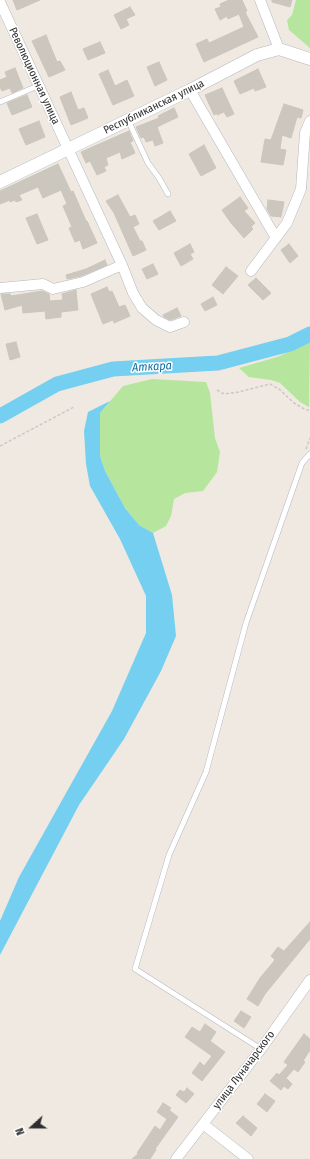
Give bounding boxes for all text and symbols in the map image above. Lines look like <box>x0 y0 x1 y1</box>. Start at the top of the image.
street label: Революционная улица <box>6 25 62 127</box>
street label: Республиканская улица <box>101 77 207 137</box>
water label: Аткара <box>132 359 172 375</box>
street label: улица Луначарского <box>210 1028 278 1112</box>
north arrow <box>12 1107 52 1147</box>
text: N <box>13 1126 28 1137</box>

